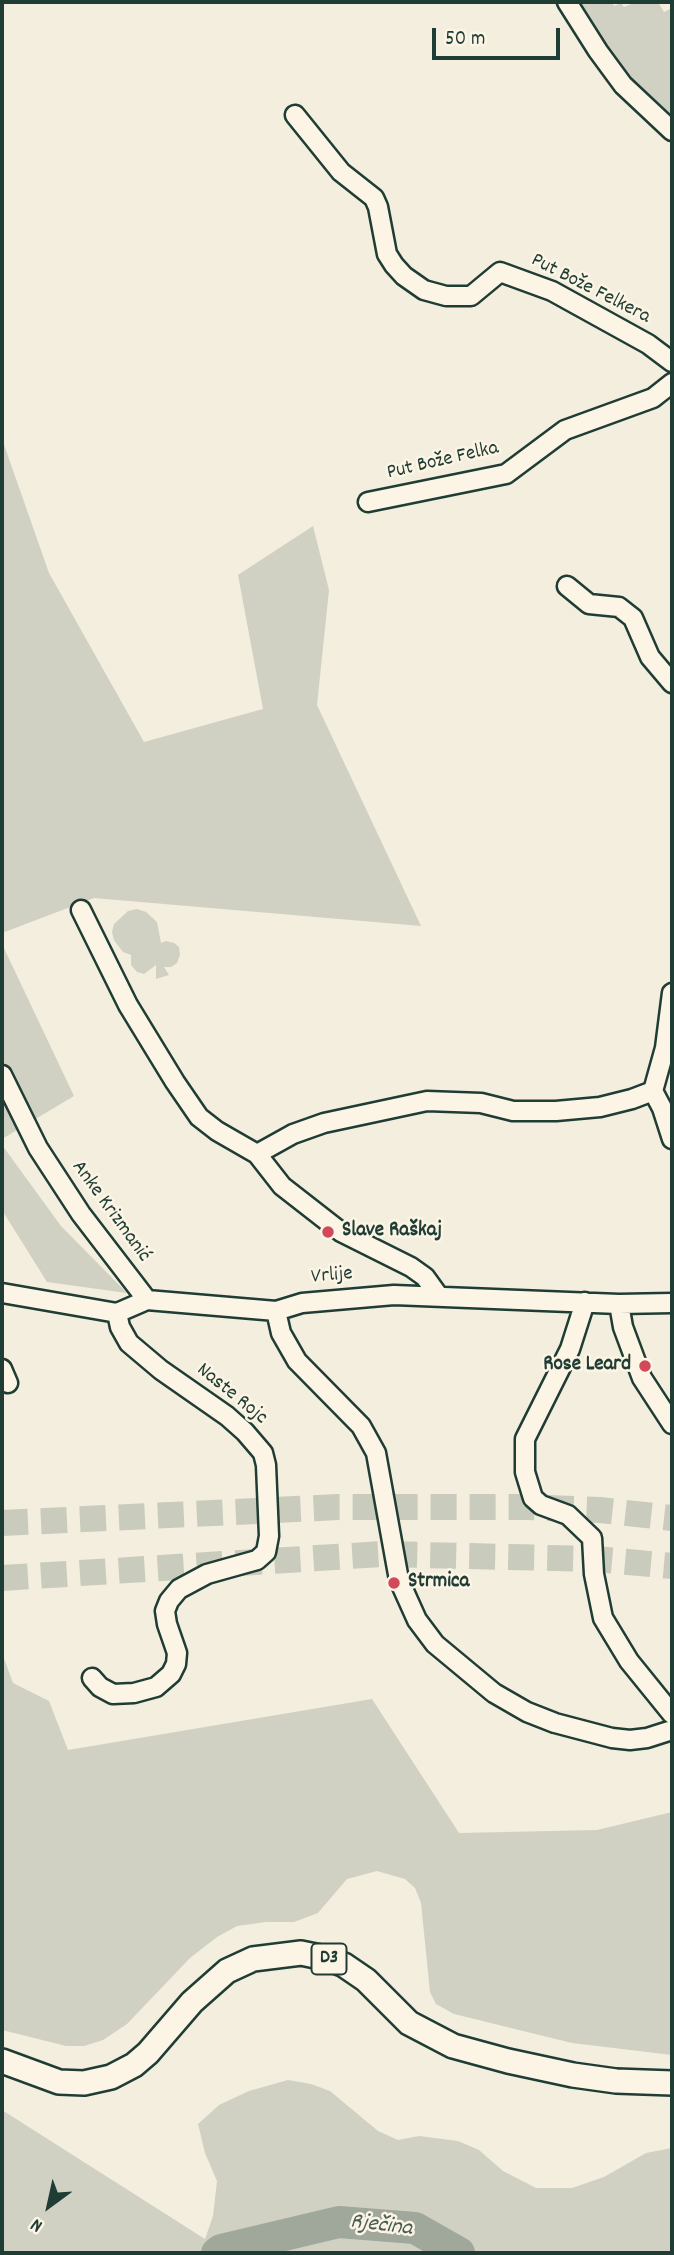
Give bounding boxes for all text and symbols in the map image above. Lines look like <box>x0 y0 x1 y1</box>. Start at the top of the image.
scale bar <box>436 14 564 58</box>
text: 50 m <box>445 25 485 55</box>
street label: Put Bože Felkera <box>526 249 654 331</box>
street label: Put Bože Felka <box>385 437 501 487</box>
street label: Anke Krizmanić <box>65 1156 155 1268</box>
place label: Slave Raškaj <box>342 1219 442 1245</box>
marker: Slave Raškaj <box>320 1224 336 1240</box>
street label: Vrlije <box>310 1263 354 1291</box>
place label: Rose Leard <box>543 1353 631 1379</box>
marker: Rose Leard <box>637 1358 653 1374</box>
street label: Naste Rojc <box>190 1359 272 1431</box>
place label: Strmica <box>408 1570 469 1596</box>
marker: Strmica <box>386 1575 402 1591</box>
road number: D3 <box>312 1943 346 1974</box>
north arrow <box>14 2171 84 2241</box>
text: N <box>26 2210 49 2238</box>
water label: Rječina <box>348 2210 414 2244</box>

